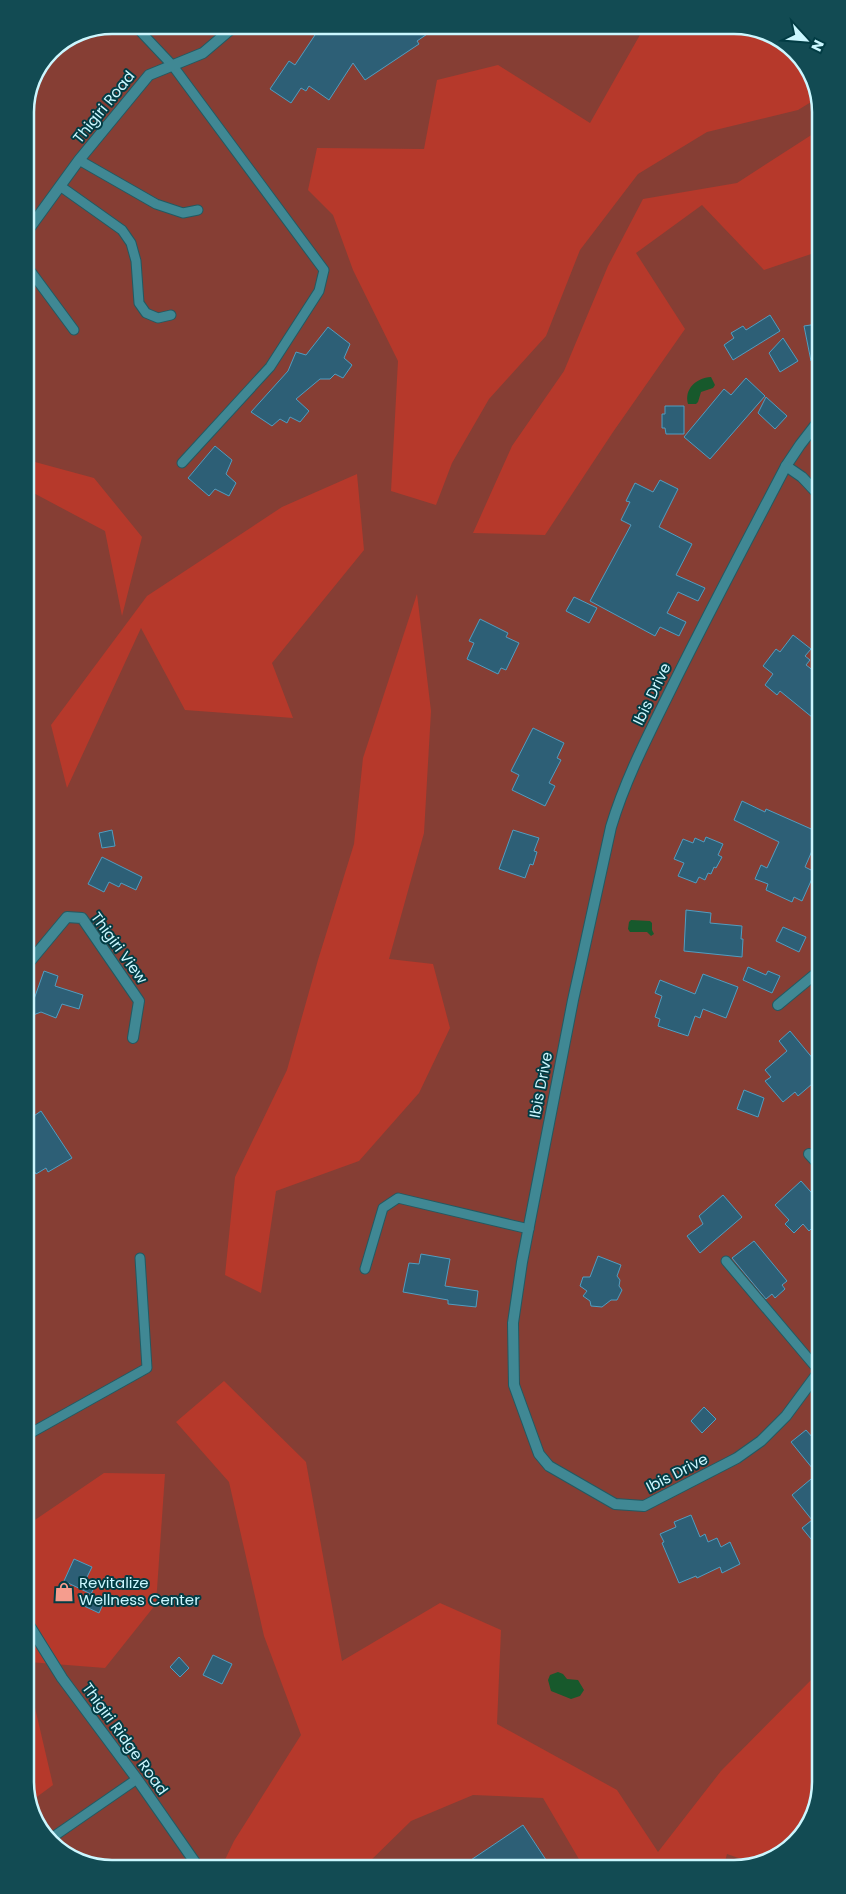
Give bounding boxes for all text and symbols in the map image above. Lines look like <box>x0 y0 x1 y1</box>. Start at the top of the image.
north arrow <box>781 15 831 65</box>
text: N <box>806 37 829 55</box>
street label: Thigiri Road <box>68 66 139 147</box>
street label: Ibis Drive <box>627 659 676 728</box>
street label: Thigiri View <box>86 908 153 988</box>
street label: Ibis Drive <box>524 1050 557 1120</box>
street label: Ibis Drive <box>642 1448 711 1497</box>
place label: Revitalize Wellness Center <box>79 1572 200 1610</box>
shop icon: Revitalize Wellness Center <box>53 1581 75 1603</box>
street label: Thigiri Ridge Road <box>78 1678 173 1799</box>

